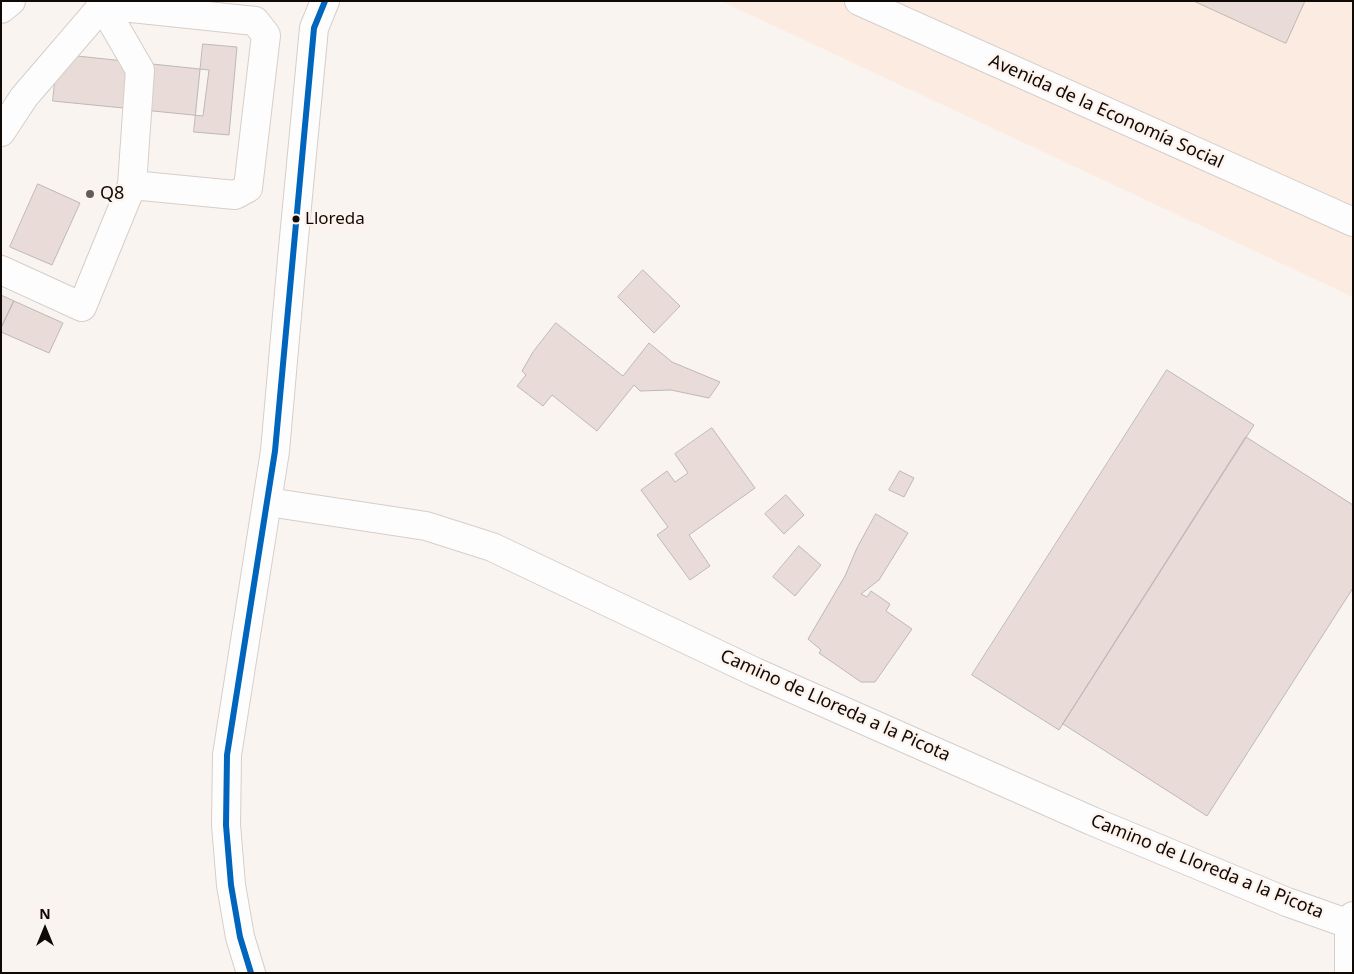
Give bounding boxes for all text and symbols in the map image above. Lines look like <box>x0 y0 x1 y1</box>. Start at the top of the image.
street label: Avenida de la Economía Social <box>985 50 1227 174</box>
place label: Q8 <box>100 183 124 205</box>
marker: Q8 <box>84 188 96 200</box>
place label: Lloreda <box>305 209 365 229</box>
marker: Lloreda <box>291 214 301 224</box>
street label: Camino de Lloreda a la Picota <box>717 645 953 767</box>
street label: Camino de Lloreda a la Picota <box>1087 810 1327 924</box>
north arrow <box>20 904 70 954</box>
text: N <box>39 904 51 923</box>

